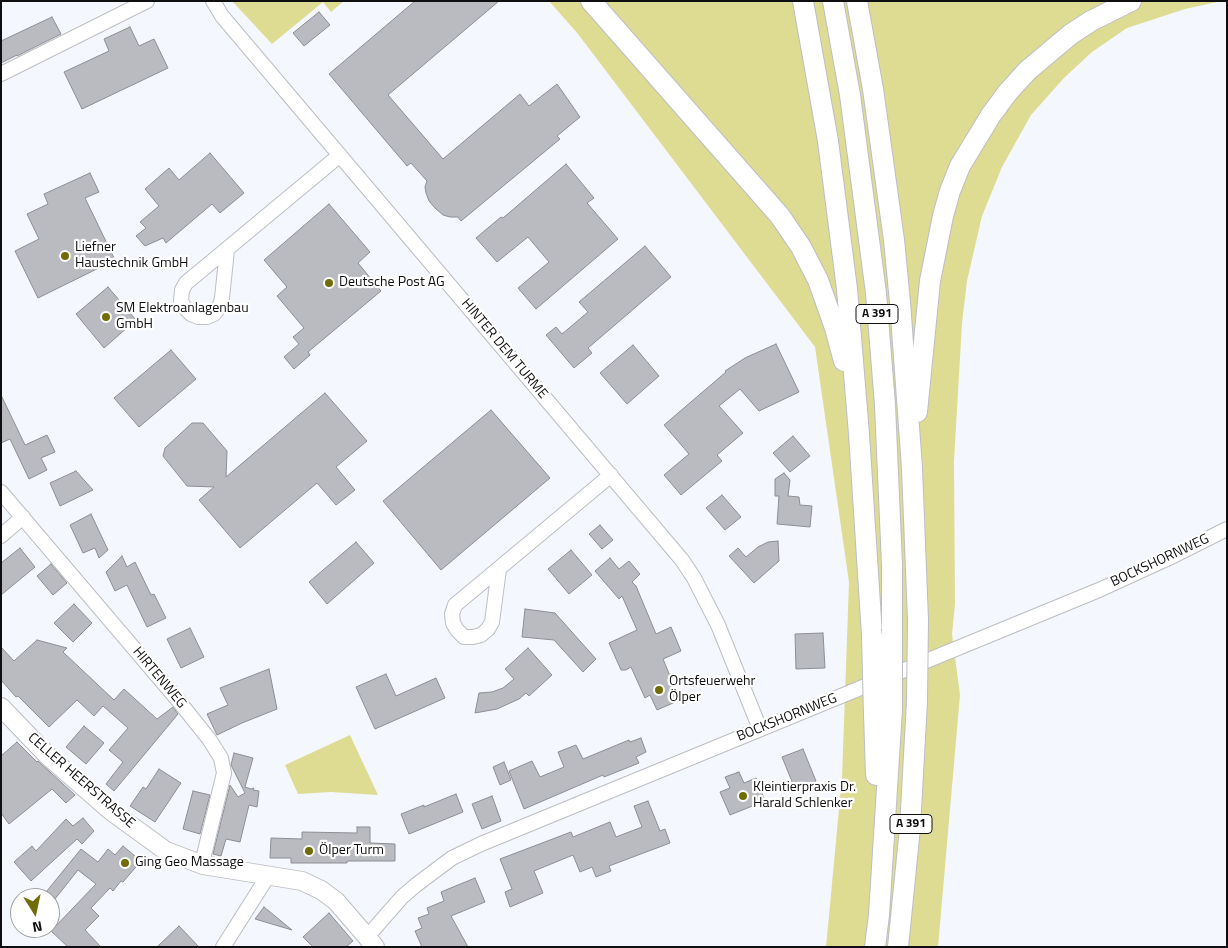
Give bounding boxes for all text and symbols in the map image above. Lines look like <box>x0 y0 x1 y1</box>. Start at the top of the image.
place label: Liefner Haustechnik GmbH <box>75 240 188 272</box>
marker: Liefner Haustechnik GmbH <box>59 250 71 262</box>
place label: Deutsche Post AG <box>339 275 445 291</box>
marker: Deutsche Post AG <box>323 277 335 289</box>
street label: HINTER DEM TURME <box>457 296 551 402</box>
place label: SM Elektroanlagenbau GmbH <box>116 301 249 334</box>
road number: A 391 <box>856 304 898 324</box>
marker: SM Elektroanlagenbau GmbH <box>100 311 112 323</box>
street label: BOCKSHORNWEG <box>1108 531 1212 591</box>
street label: HIRTENWEG <box>129 644 189 712</box>
place label: Ortsfeuerwehr Ölper <box>669 674 755 706</box>
marker: Ortsfeuerwehr Ölper <box>653 684 665 696</box>
street label: BOCKSHORNWEG <box>734 690 840 746</box>
street label: CELLER HEERSTRASSE <box>24 730 138 832</box>
place label: Kleintierpraxis Dr. Harald Schlenker <box>753 780 856 812</box>
marker: Kleintierpraxis Dr. Harald Schlenker <box>737 790 749 802</box>
road number: A 391 <box>890 814 932 834</box>
place label: Ölper Turm <box>319 843 384 859</box>
marker: Ölper Turm <box>303 845 315 857</box>
place label: Ging Geo Massage <box>135 855 244 871</box>
marker: Ging Geo Massage <box>119 857 131 869</box>
north arrow <box>10 888 60 938</box>
text: N <box>31 916 44 938</box>

